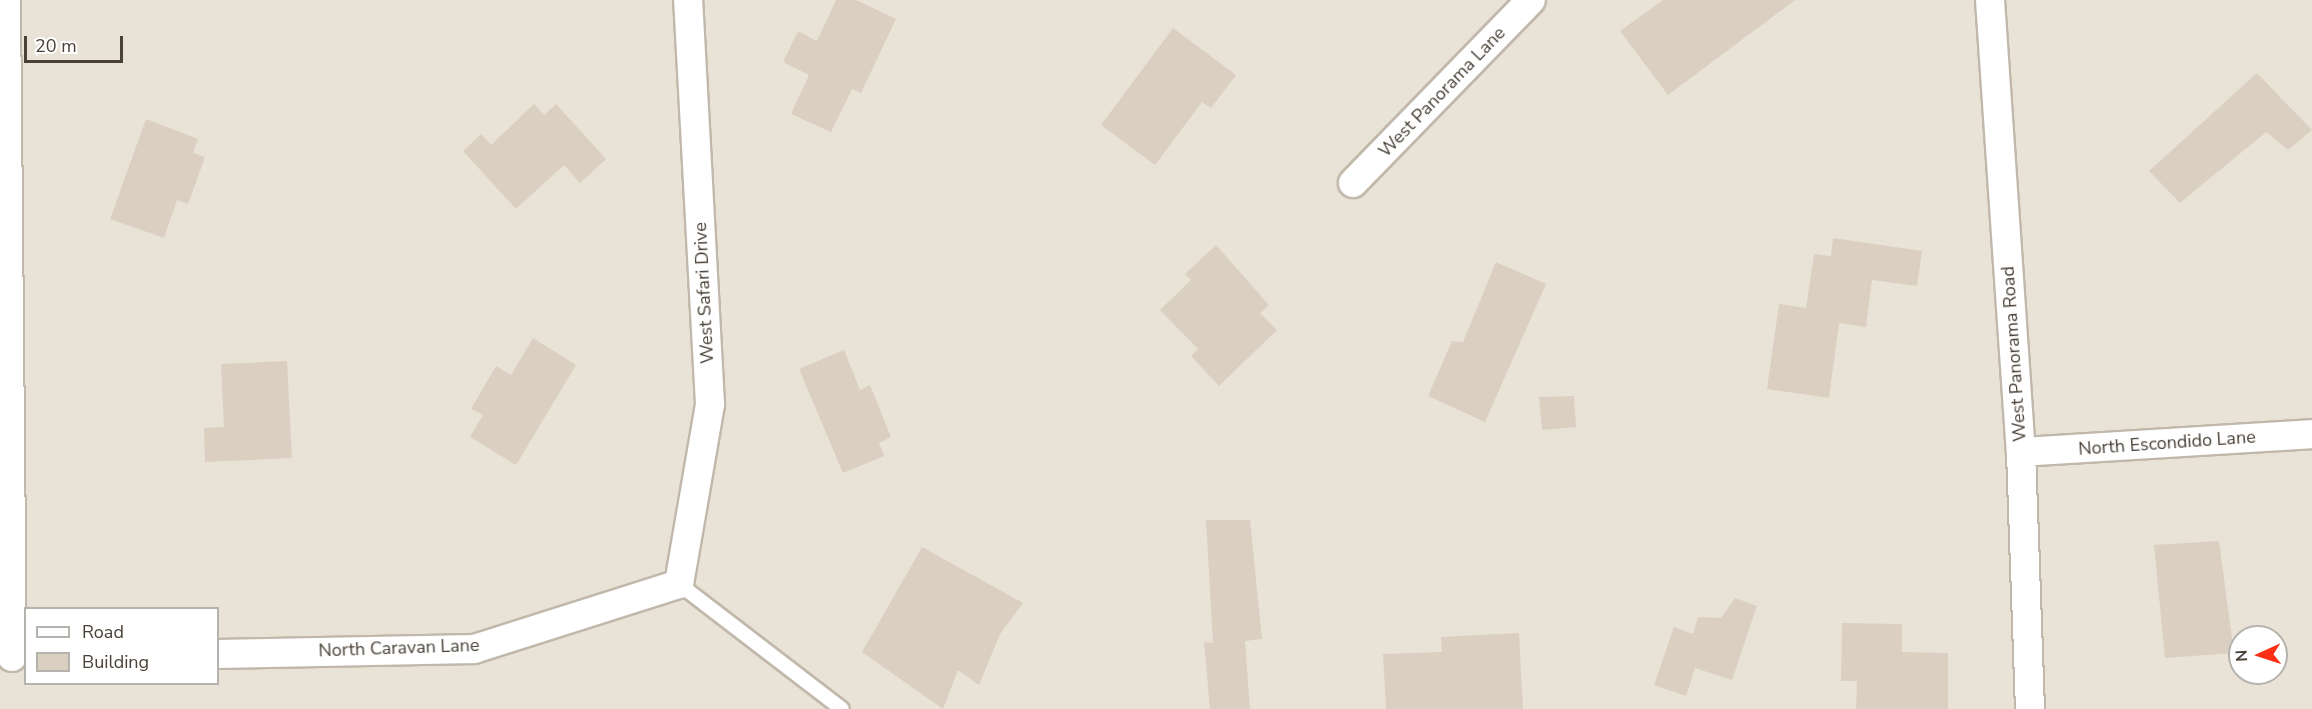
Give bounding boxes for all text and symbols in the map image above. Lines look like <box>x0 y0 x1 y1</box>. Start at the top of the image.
street label: West Panorama Lane <box>1374 22 1510 162</box>
scale bar <box>27 24 126 62</box>
text: 20 m <box>35 34 77 58</box>
street label: West Safari Drive <box>690 222 718 364</box>
street label: West Panorama Road <box>1997 266 2031 442</box>
street label: North Escondido Lane <box>2078 426 2256 460</box>
legend <box>24 607 219 685</box>
text: Road <box>82 620 124 644</box>
north arrow <box>2228 625 2288 685</box>
street label: North Caravan Lane <box>318 634 480 662</box>
text: N <box>2231 649 2253 662</box>
text: Building <box>82 650 149 674</box>

